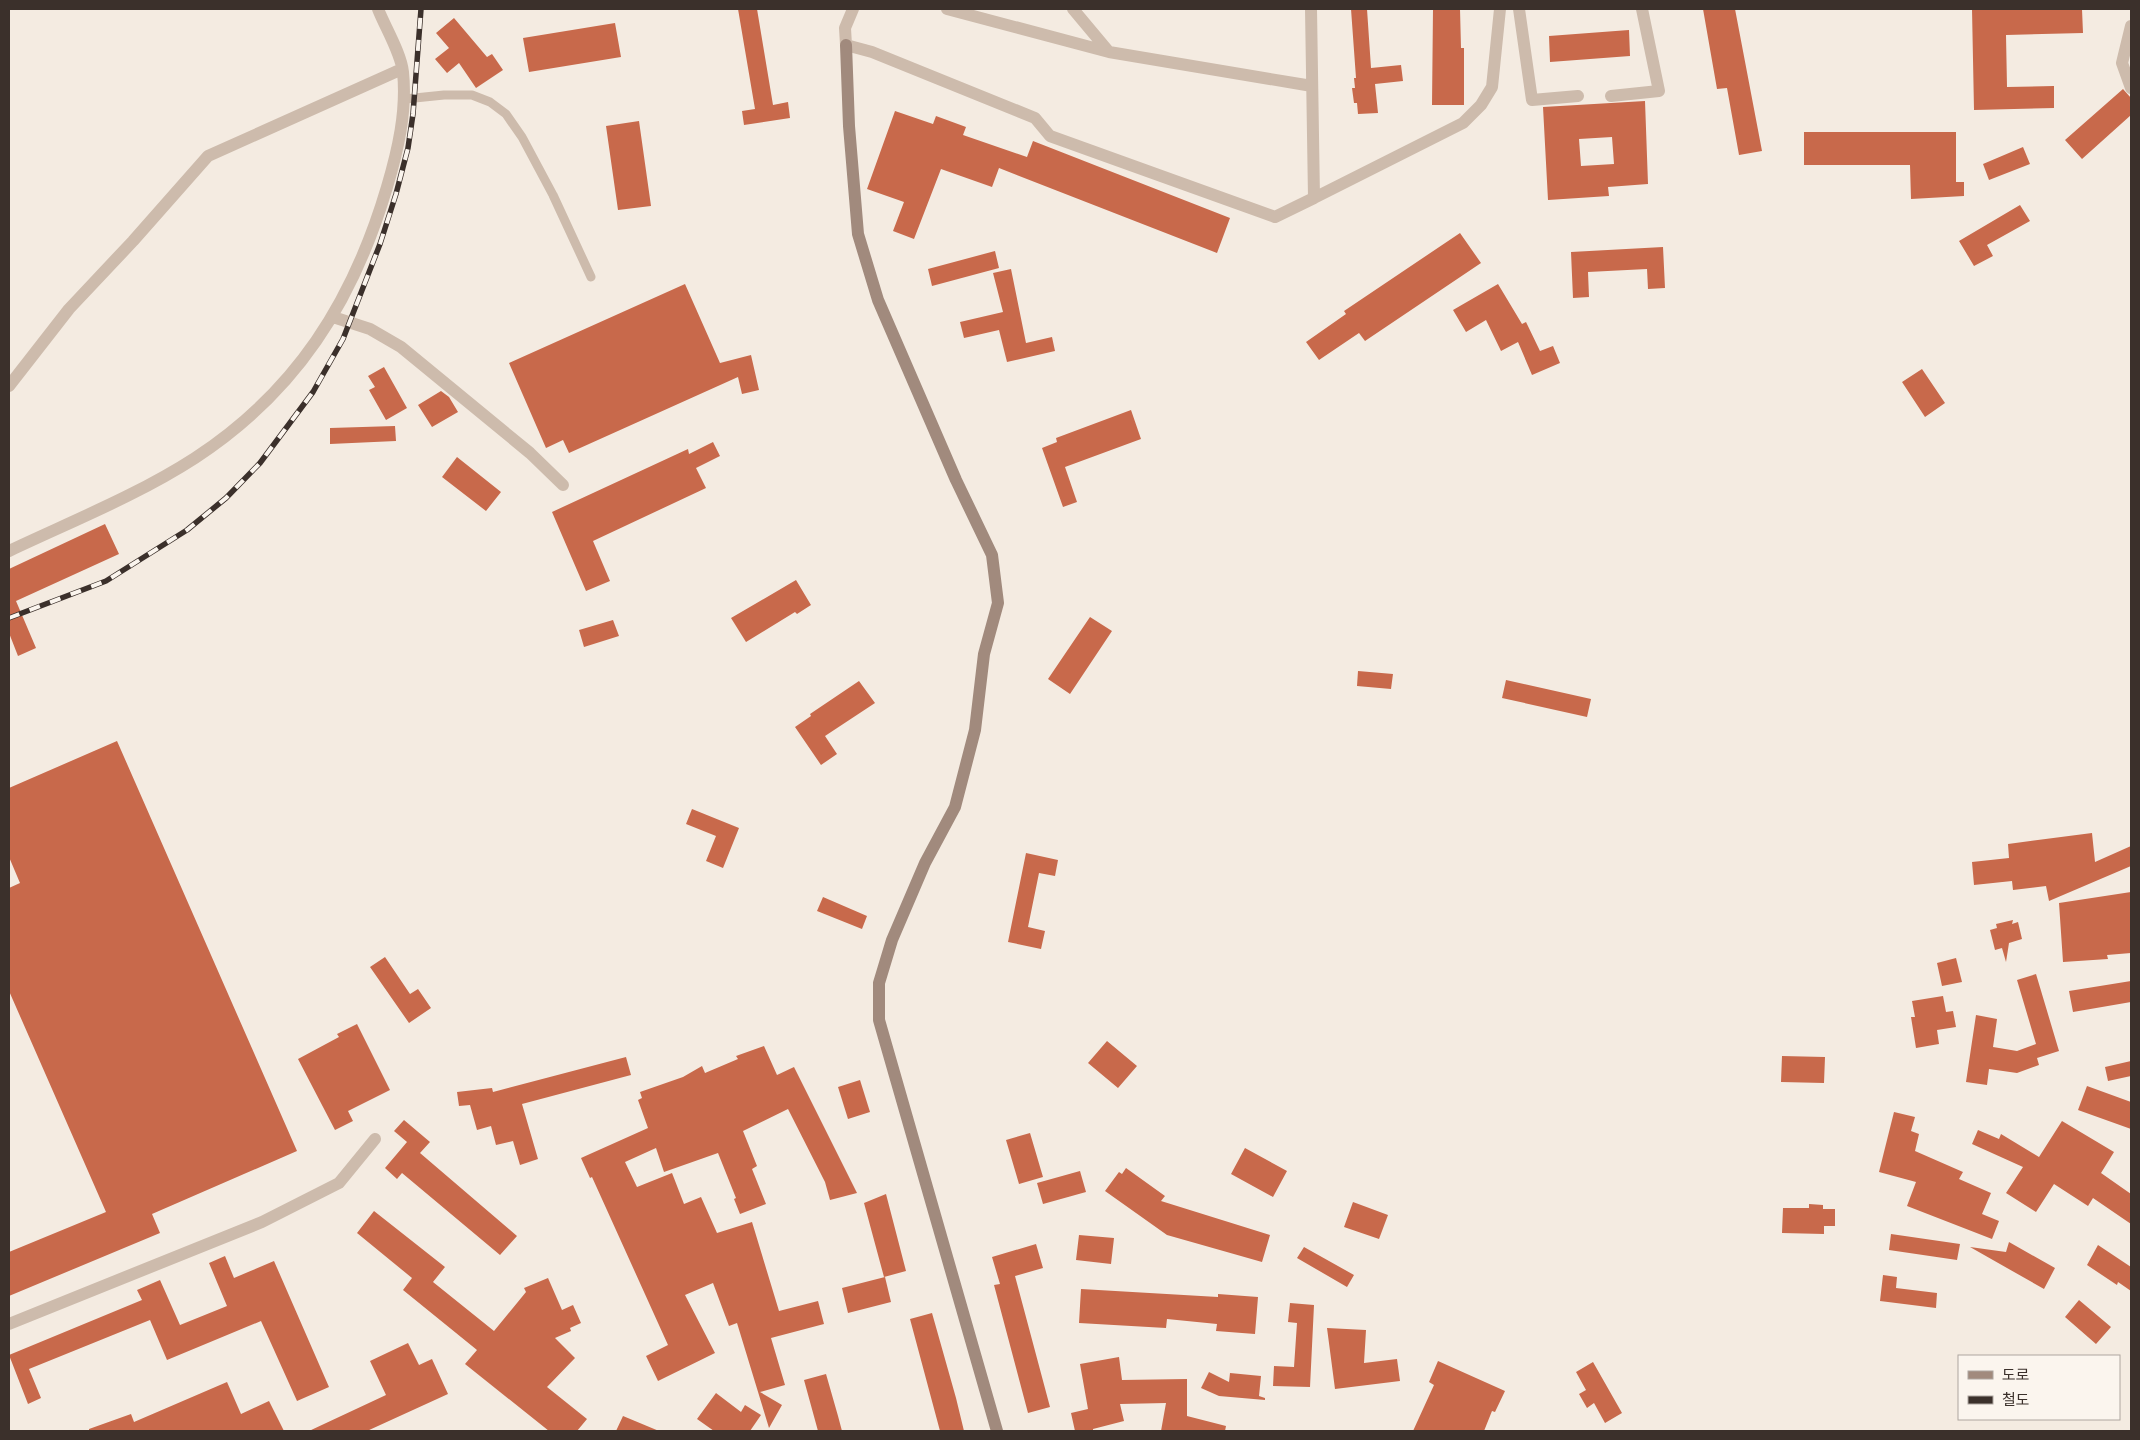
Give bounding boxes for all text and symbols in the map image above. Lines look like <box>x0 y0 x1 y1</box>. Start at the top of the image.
legend <box>1958 1355 2120 1420</box>
text: 도로 <box>2002 1366 2030 1384</box>
text: 철도 <box>2002 1391 2030 1409</box>

